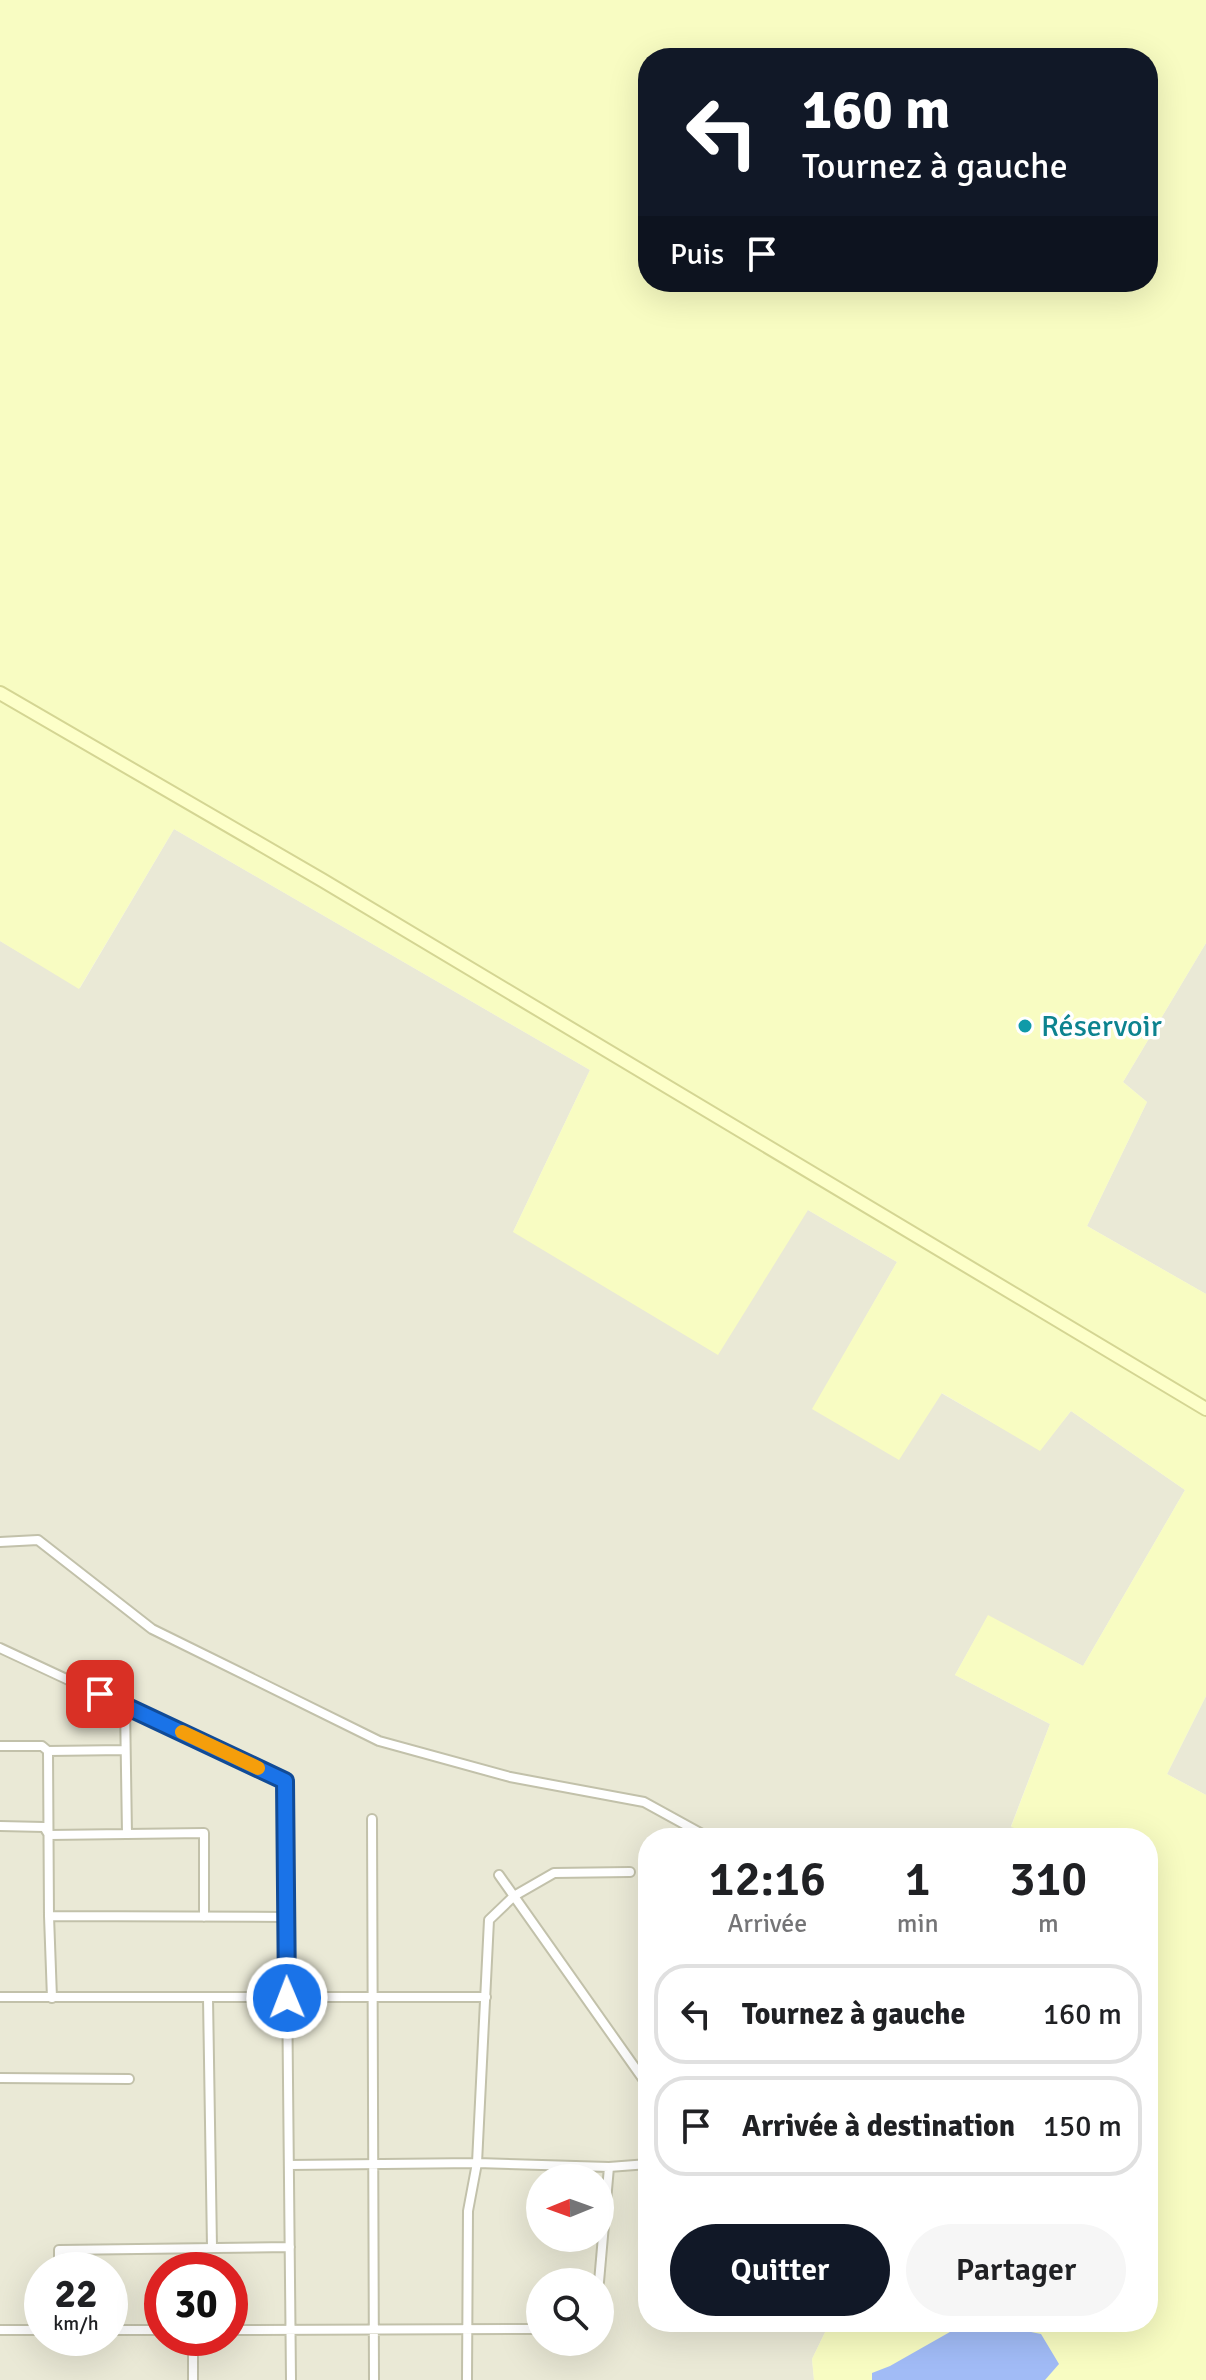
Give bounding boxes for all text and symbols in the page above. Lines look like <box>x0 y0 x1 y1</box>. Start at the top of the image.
text: 160 m <box>802 75 950 144</box>
icon: left <box>670 80 774 184</box>
text: Tournez à gauche <box>802 144 1068 189</box>
icon: arrive <box>740 232 784 276</box>
text: Puis <box>670 236 724 273</box>
place label: Réservoir <box>1041 1008 1162 1045</box>
marker: Réservoir <box>1016 1017 1034 1035</box>
pin <box>66 1660 134 1728</box>
icon: arrive <box>78 1672 122 1716</box>
text: 12:16 <box>709 1850 826 1909</box>
text: 1 <box>905 1850 931 1909</box>
text: 310 <box>1009 1850 1087 1909</box>
text: Arrivée <box>727 1908 807 1940</box>
text: min <box>897 1908 939 1940</box>
text: m <box>1038 1908 1059 1940</box>
position arrow <box>245 1956 329 2040</box>
icon: left <box>674 1992 718 2036</box>
text: Tournez à gauche <box>742 1996 965 2033</box>
text: 160 m <box>1043 1996 1122 2033</box>
icon: arrive <box>674 2104 718 2148</box>
text: Arrivée à destination <box>742 2108 1015 2145</box>
text: 150 m <box>1043 2108 1122 2145</box>
north arrow <box>526 2164 614 2252</box>
map controls <box>526 2164 614 2356</box>
button: Quitter <box>670 2224 890 2316</box>
button: Partager <box>906 2224 1126 2316</box>
speed limit sign: 30 <box>144 2252 248 2356</box>
button: search <box>526 2268 614 2356</box>
text: 22 <box>54 2269 98 2319</box>
text: km/h <box>53 2311 99 2336</box>

